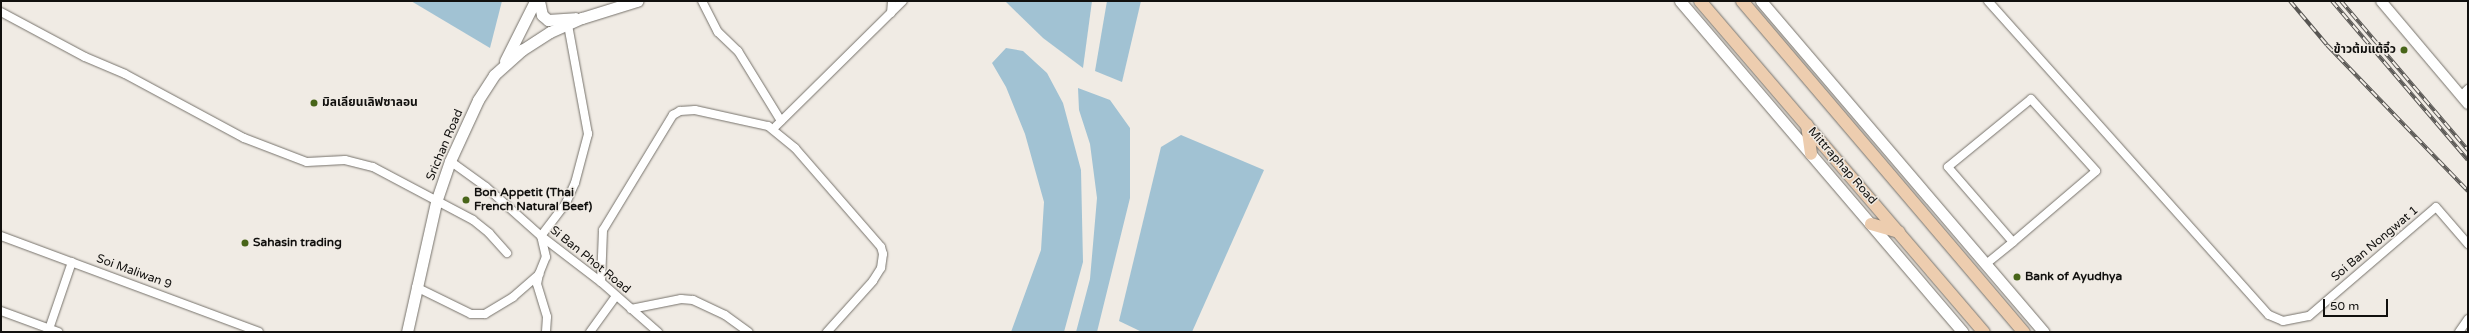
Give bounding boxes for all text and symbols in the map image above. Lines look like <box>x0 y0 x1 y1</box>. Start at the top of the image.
place label: ข้าวต้มแต้จิ๋ว <box>2334 43 2396 57</box>
marker: ข้าวต้มแต้จิ๋ว <box>2399 45 2409 55</box>
place label: มิลเลียนเลิฟซาลอน <box>322 96 418 110</box>
marker: มิลเลียนเลิฟซาลอน <box>309 98 319 108</box>
street label: Srichan Road <box>424 107 466 183</box>
street label: Mittraphap Road <box>1805 125 1879 207</box>
place label: Bon Appetit (Thai French Natural Beef) <box>474 186 592 214</box>
marker: Bon Appetit (Thai French Natural Beef) <box>461 195 471 205</box>
street label: Soi Ban Nongwat 1 <box>2329 203 2421 285</box>
street label: Si Ban Phot Road <box>547 223 633 297</box>
place label: Sahasin trading <box>253 236 342 250</box>
marker: Sahasin trading <box>240 238 250 248</box>
street label: Soi Maliwan 9 <box>94 252 174 292</box>
place label: Bank of Ayudhya <box>2025 270 2122 284</box>
marker: Bank of Ayudhya <box>2012 272 2022 282</box>
scale bar <box>2325 291 2390 317</box>
text: 50 m <box>2330 299 2359 313</box>

